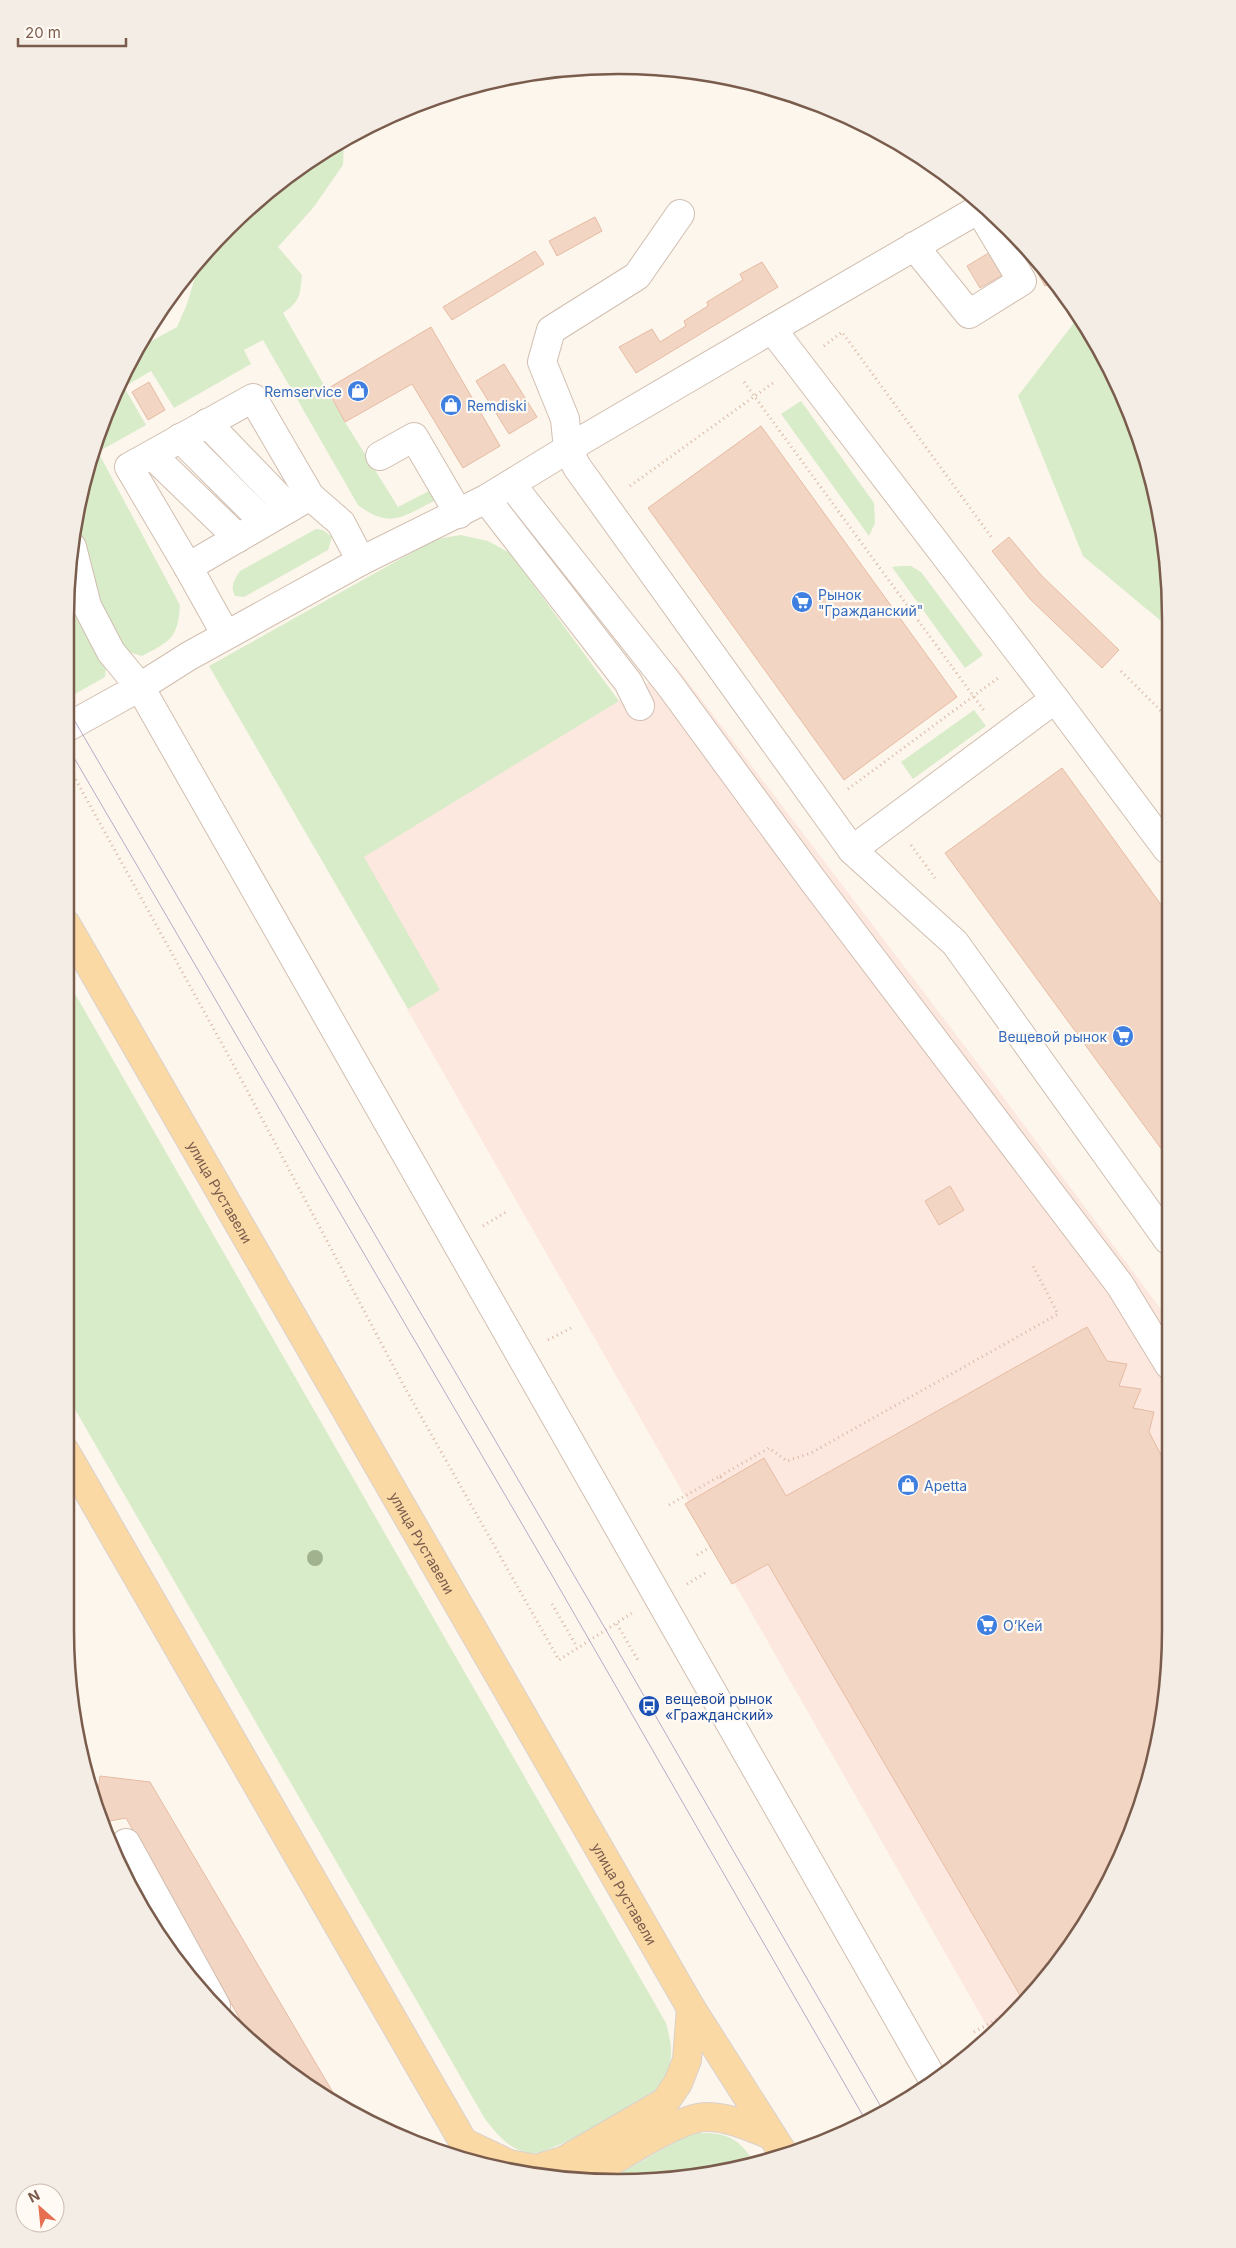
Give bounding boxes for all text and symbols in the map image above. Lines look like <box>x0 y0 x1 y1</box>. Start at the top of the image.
scale bar <box>18 15 125 47</box>
text: 20 m <box>25 23 61 42</box>
shop icon: Remservice <box>346 379 370 403</box>
place label: Remservice <box>264 383 342 400</box>
shop icon: Remdiski <box>439 393 463 417</box>
place label: Remdiski <box>467 397 527 414</box>
place label: Рынок "Гражданский" <box>818 586 923 619</box>
supermarket icon: Рынок "Гражданский" <box>790 590 814 614</box>
supermarket icon: Вещевой рынок <box>1111 1024 1135 1048</box>
place label: Вещевой рынок <box>998 1028 1107 1045</box>
street label: улица Руставели <box>184 1138 256 1246</box>
shop icon: Apetta <box>896 1473 920 1497</box>
place label: Apetta <box>924 1477 967 1494</box>
street label: улица Руставели <box>387 1488 459 1597</box>
supermarket icon: О’Кей <box>975 1613 999 1637</box>
place label: О’Кей <box>1003 1617 1043 1634</box>
place label: вещевой рынок «Гражданский» <box>665 1690 774 1723</box>
bus stop icon: вещевой рынок «Гражданский» <box>637 1694 661 1718</box>
street label: улица Руставели <box>589 1839 661 1948</box>
north arrow <box>15 2183 65 2233</box>
text: N <box>25 2186 42 2206</box>

